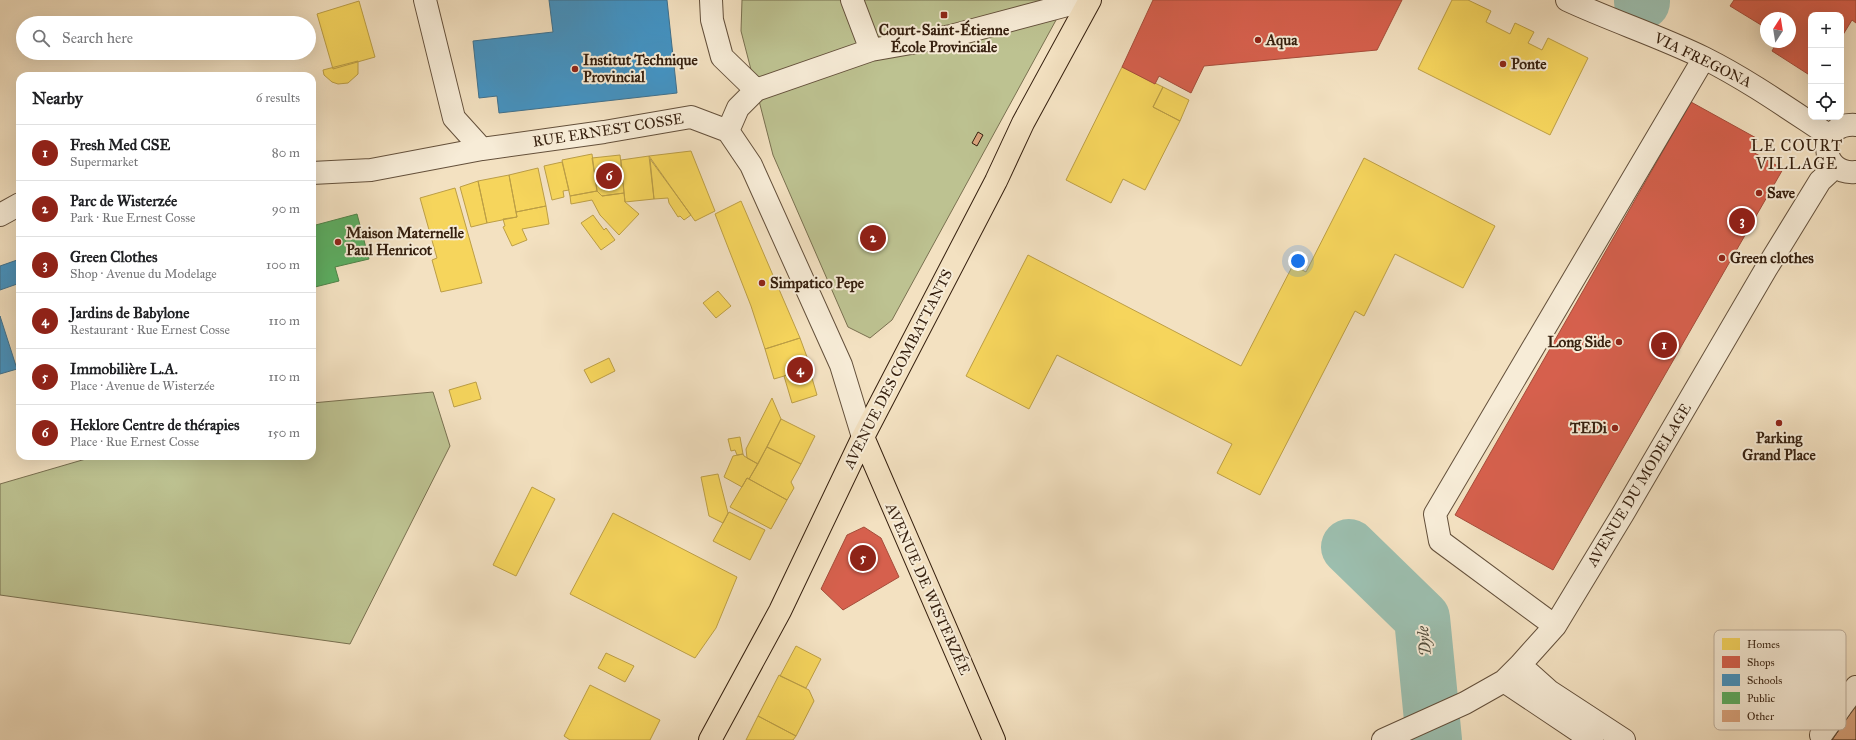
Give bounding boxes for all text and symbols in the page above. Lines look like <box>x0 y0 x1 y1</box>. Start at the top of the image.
marker: Court-Saint-Étienne École Provinciale <box>939 10 949 20</box>
north arrow <box>1760 12 1796 48</box>
map controls <box>1808 12 1844 120</box>
button: + <box>1808 12 1844 48</box>
search box <box>16 16 316 60</box>
place label: Court-Saint-Étienne École Provinciale <box>879 20 1010 56</box>
icon: search <box>30 27 52 49</box>
street label: VIA FREGONA <box>1650 28 1755 91</box>
text: Search here <box>62 29 133 47</box>
place label: Aqua <box>1265 31 1298 50</box>
marker: Aqua <box>1253 35 1263 45</box>
button: − <box>1808 48 1844 84</box>
place label: Institut Technique Provincial <box>583 51 699 86</box>
place label: Ponte <box>1511 55 1547 73</box>
marker: Ponte <box>1498 59 1508 69</box>
marker: Institut Technique Provincial <box>570 64 580 74</box>
button: locate <box>1808 84 1844 120</box>
text: Nearby <box>32 88 83 109</box>
text: 6 results <box>256 90 300 106</box>
street label: RUE ERNEST COSSE <box>531 109 685 151</box>
text: Fresh Med CSE <box>70 136 170 154</box>
district label: LE COURT VILLAGE <box>1751 136 1843 173</box>
text: 1 <box>42 145 48 161</box>
text: 80 m <box>272 145 300 161</box>
text: Supermarket <box>70 154 138 170</box>
pin: 6 <box>596 161 622 191</box>
place label: Save <box>1767 184 1796 202</box>
marker: Save <box>1754 188 1764 198</box>
text: Parc de Wisterzée <box>70 192 177 210</box>
text: 2 <box>42 201 48 217</box>
text: 90 m <box>272 201 300 217</box>
pin: 3 <box>1729 206 1755 236</box>
text: Park · Rue Ernest Cosse <box>70 210 195 226</box>
pin: 2 <box>860 223 886 253</box>
place label: Maison Maternelle Paul Henricot <box>346 224 465 259</box>
marker: Maison Maternelle Paul Henricot <box>333 237 343 247</box>
text: Green Clothes <box>70 248 158 266</box>
place label: Green clothes <box>1730 249 1814 267</box>
your location <box>1288 251 1308 271</box>
marker: Green clothes <box>1717 253 1727 263</box>
text: 3 <box>42 257 48 273</box>
text: 100 m <box>266 257 300 273</box>
text: Shop · Avenue du Modelage <box>70 266 217 282</box>
street label: AVENUE DES COMBATTANTS <box>839 266 956 473</box>
place label: Simpatico Pepe <box>770 274 865 293</box>
marker: Simpatico Pepe <box>757 278 767 288</box>
text: Jardins de Babylone <box>70 304 189 322</box>
text: 4 <box>41 313 49 329</box>
text: 110 m <box>268 313 300 329</box>
text: Restaurant · Rue Ernest Cosse <box>70 322 230 338</box>
pin: 1 <box>1651 330 1677 360</box>
place label: Long Side <box>1547 333 1612 352</box>
marker: Long Side <box>1614 337 1624 347</box>
pin: 4 <box>787 355 813 385</box>
text: Immobilière L.A. <box>70 360 178 378</box>
text: 5 <box>42 369 48 385</box>
text: 110 m <box>268 369 300 385</box>
text: Place · Avenue de Wisterzée <box>70 378 215 394</box>
street label: AVENUE DU MODELAGE <box>1583 400 1695 571</box>
text: Heklore Centre de thérapies <box>70 416 240 434</box>
marker: Parking Grand Place <box>1774 418 1784 428</box>
place label: TEDi <box>1569 419 1608 437</box>
marker: TEDi <box>1610 423 1620 433</box>
text: 6 <box>42 425 48 441</box>
text: 150 m <box>268 425 300 441</box>
place label: Parking Grand Place <box>1742 429 1816 464</box>
text: Place · Rue Ernest Cosse <box>70 434 199 450</box>
street label: AVENUE DE WISTERZÉE <box>882 499 975 678</box>
pin: 5 <box>850 543 876 573</box>
water label: Dyle <box>1413 624 1435 657</box>
legend <box>1714 630 1846 730</box>
text: Homes <box>1747 638 1780 651</box>
text: Shops <box>1747 656 1775 669</box>
text: Schools <box>1747 674 1782 687</box>
text: Public <box>1747 692 1775 705</box>
text: Other <box>1747 710 1775 723</box>

